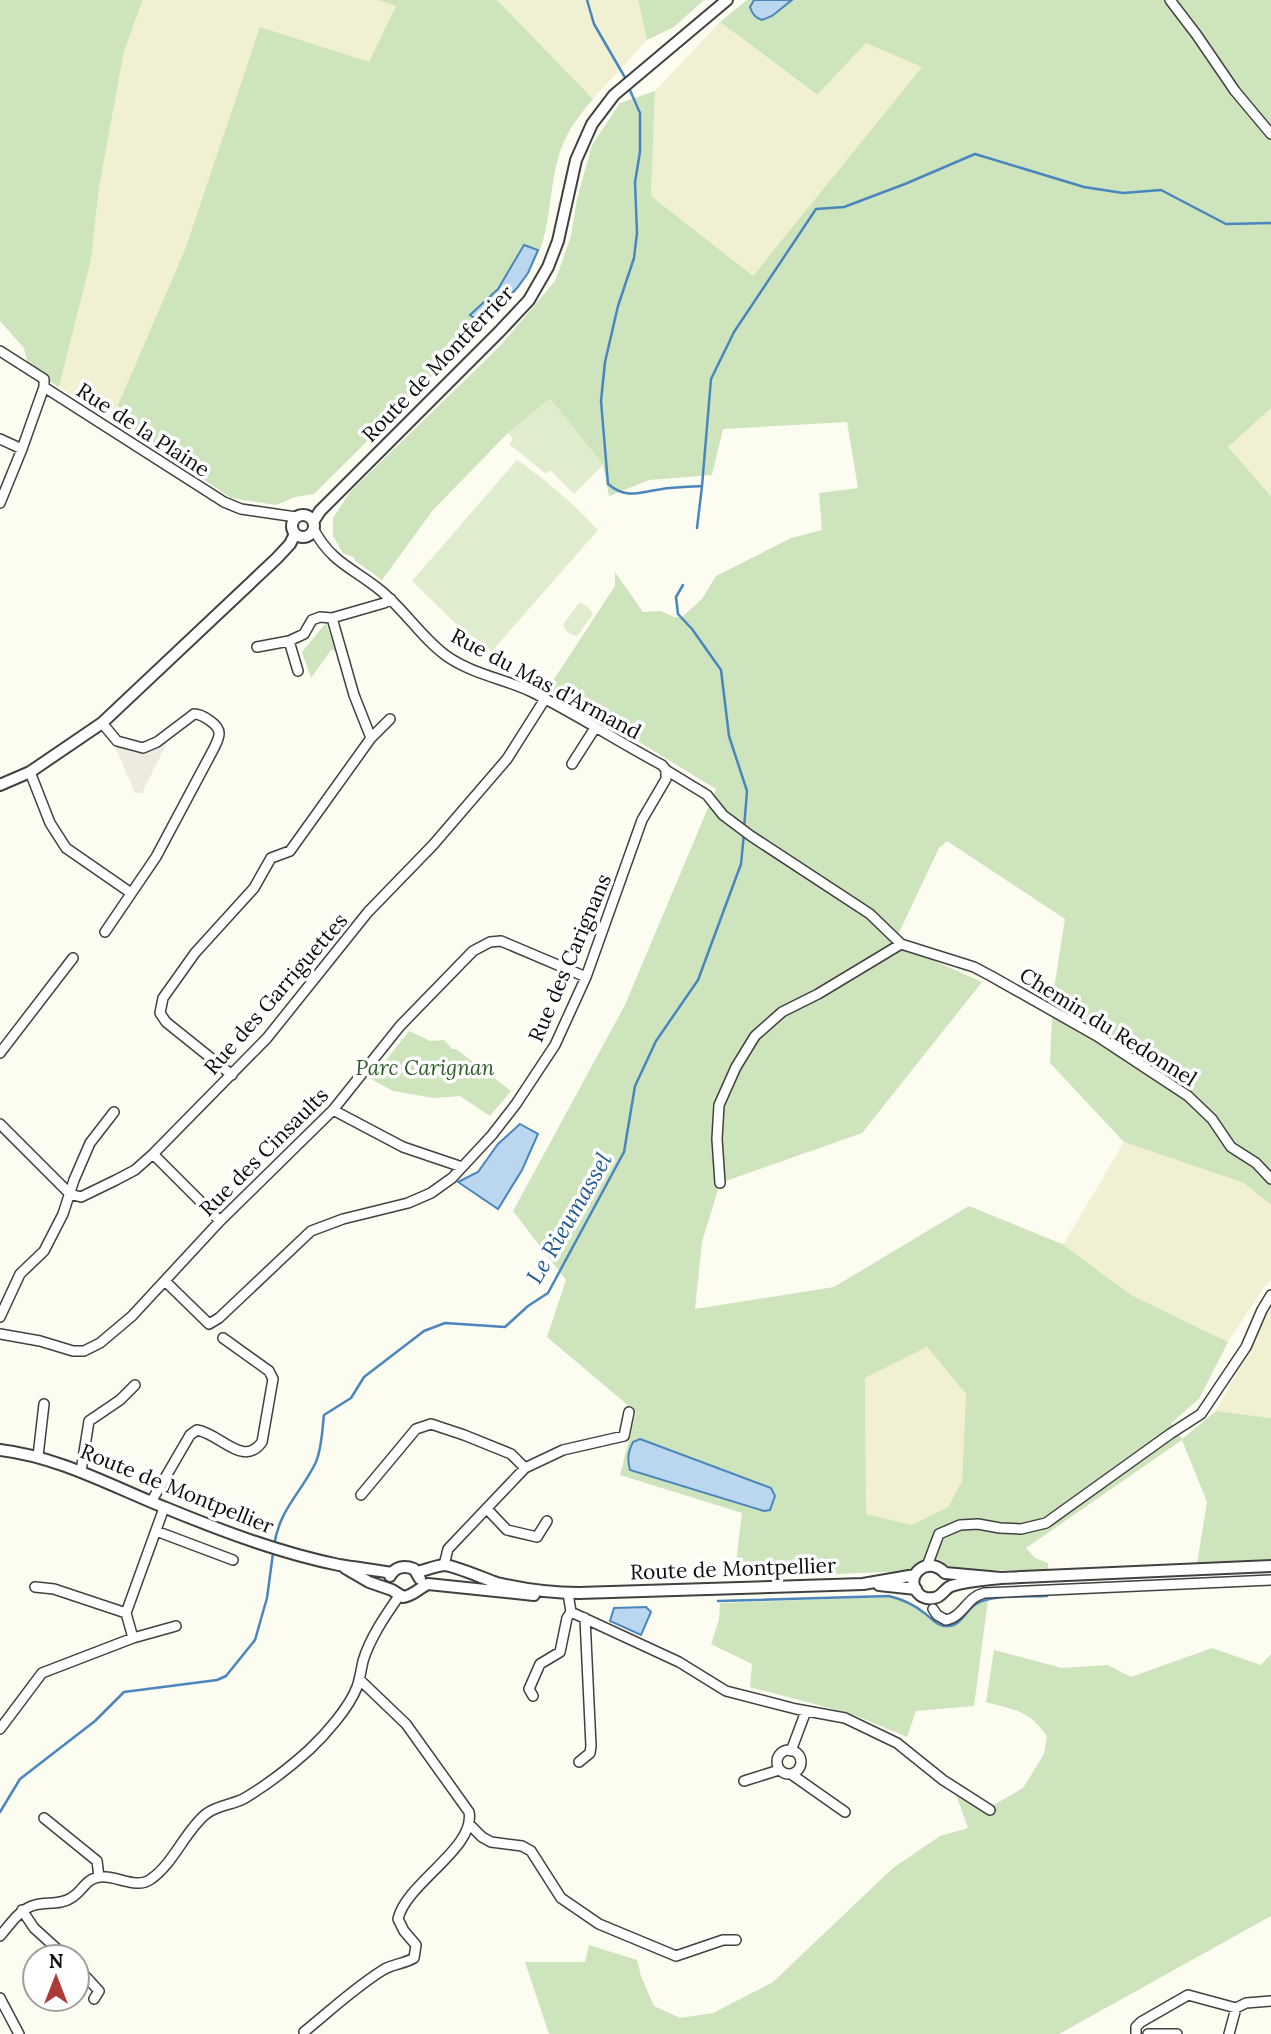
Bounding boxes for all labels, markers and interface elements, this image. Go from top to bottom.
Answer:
street label: Route de Montferrier [356,280,519,448]
street label: Rue de la Plaine [72,377,215,483]
street label: Rue du Mas d'Armand [446,622,646,745]
street label: Rue des Carignans [522,870,617,1046]
street label: Rue des Garriguettes [198,907,353,1080]
street label: Chemin du Redonnel [1015,961,1202,1092]
park label: Parc Carignan [356,1054,495,1081]
street label: Rue des Cinsaults [193,1081,334,1222]
water label: Le Rieumassel [519,1147,618,1289]
street label: Route de Montpellier [77,1437,278,1540]
street label: Route de Montpellier [629,1551,836,1586]
north arrow [21,1943,91,2013]
text: N [49,1949,64,1973]

